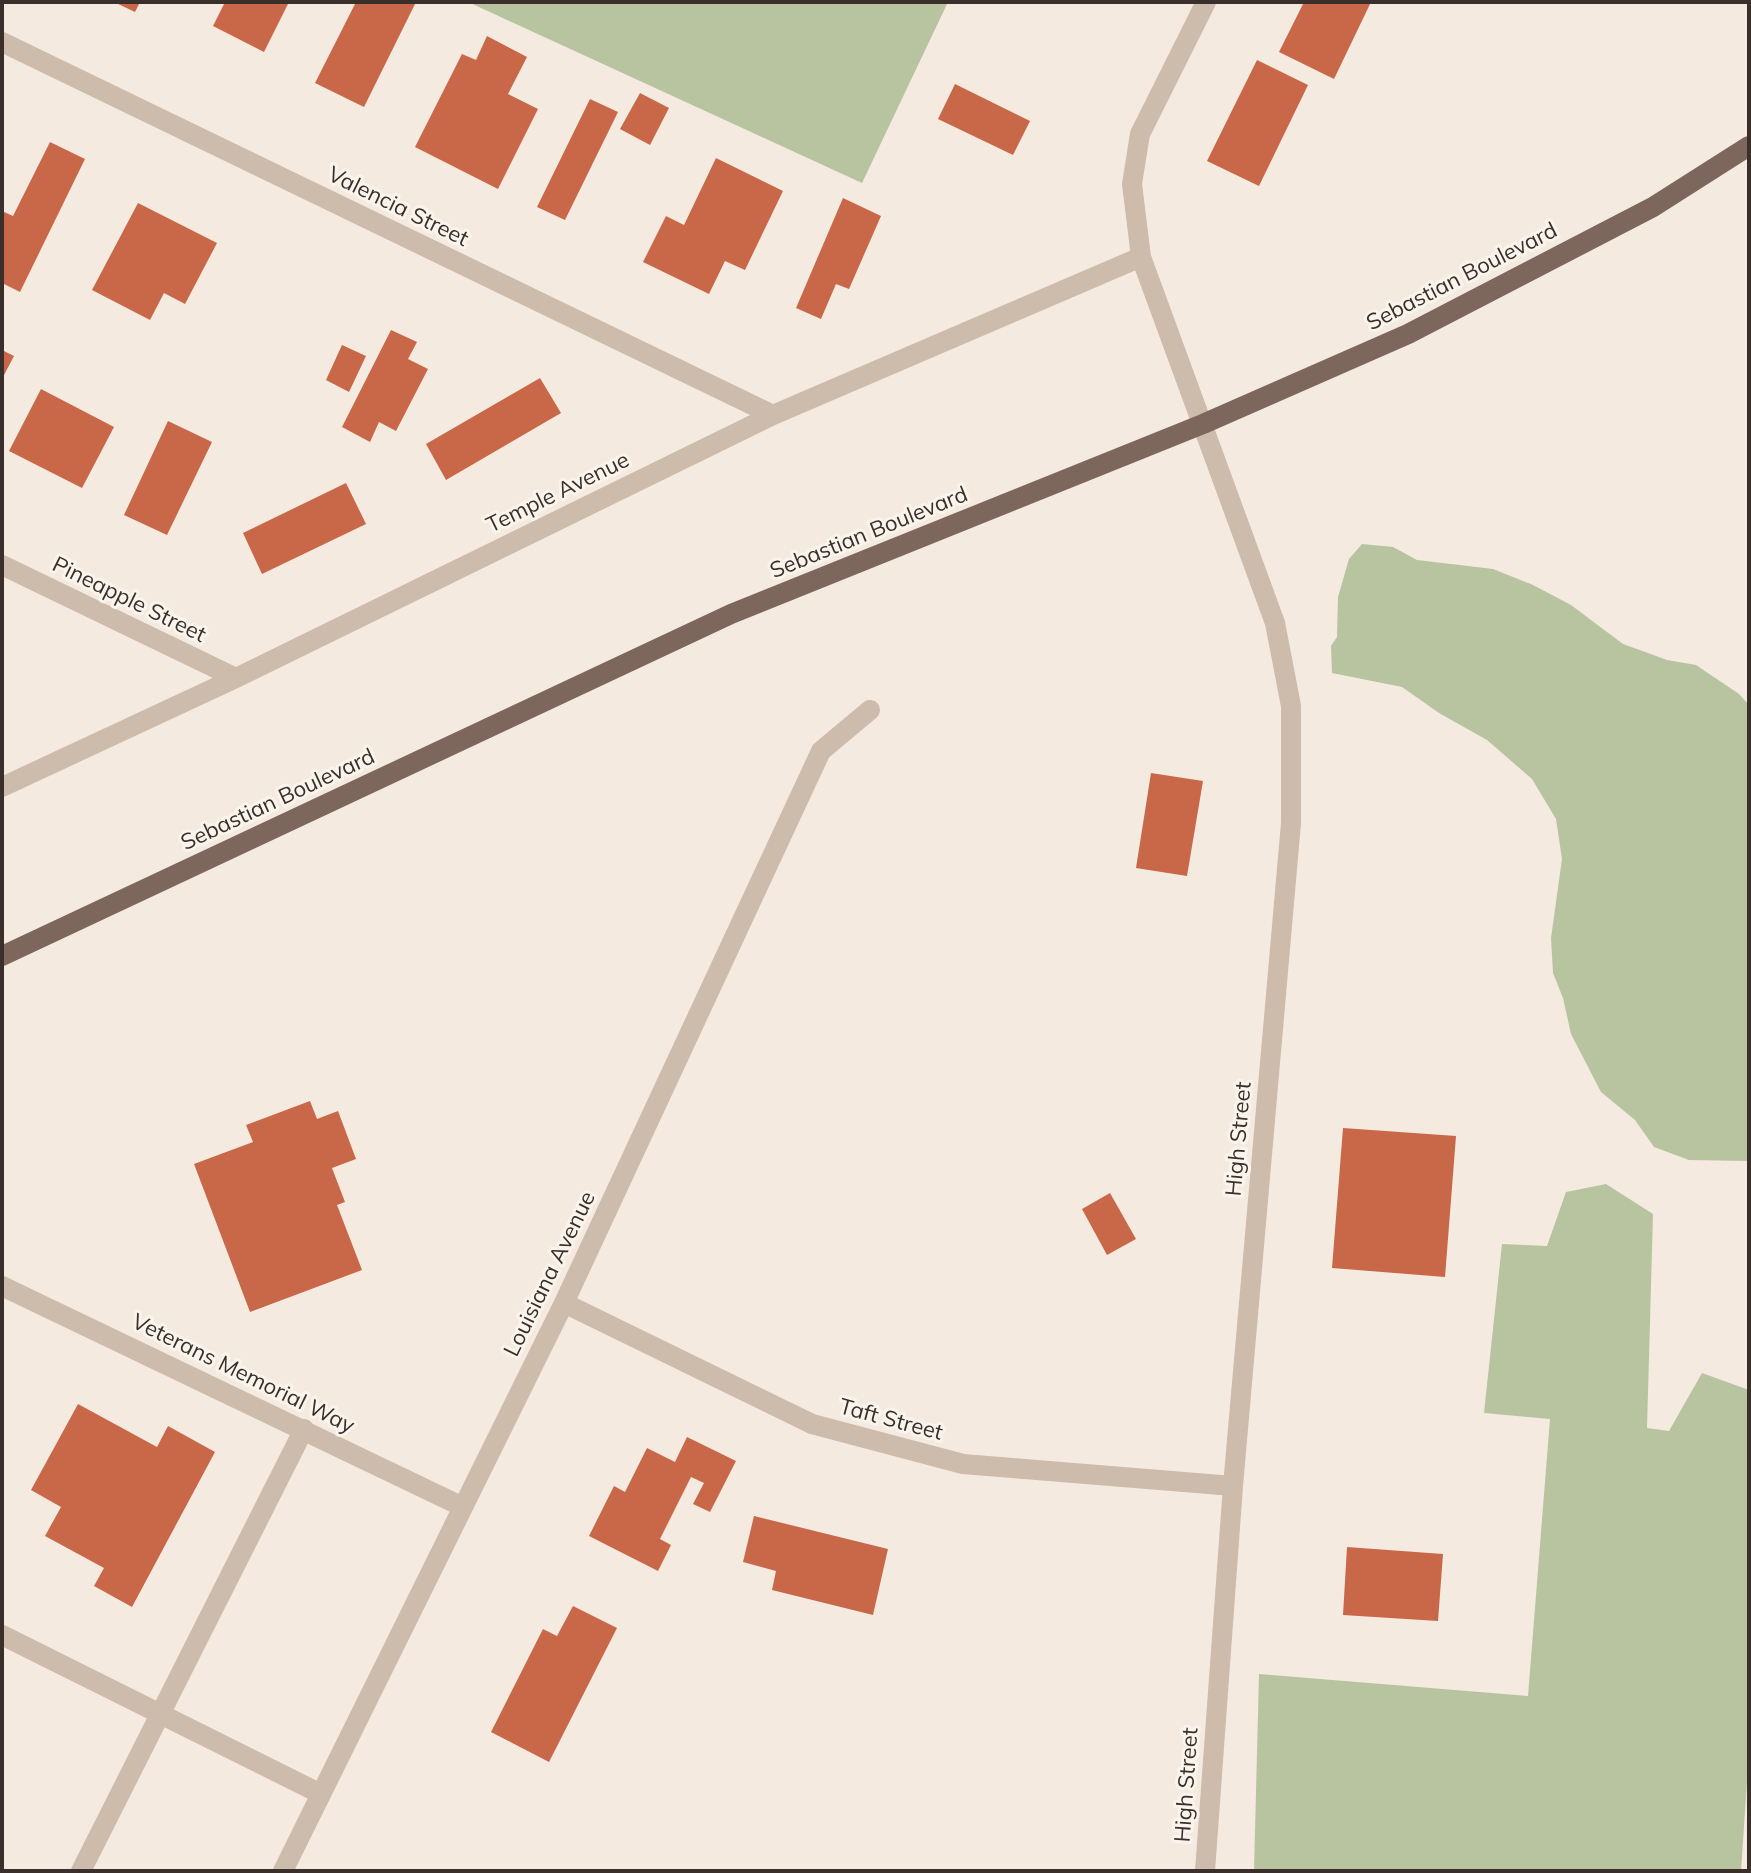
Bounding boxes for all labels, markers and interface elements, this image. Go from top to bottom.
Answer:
street label: Valencia Street [323,162,473,252]
street label: Sebastian Boulevard [1362,217,1562,337]
street label: Temple Avenue [482,447,634,539]
street label: Sebastian Boulevard [766,481,972,585]
street label: Pineapple Street [48,551,210,649]
street label: Sebastian Boulevard [177,744,379,856]
street label: High Street [1221,1081,1257,1197]
street label: Louisiana Avenue [499,1187,601,1361]
street label: Veterans Memorial Way [127,1309,359,1439]
street label: Taft Street [836,1394,946,1446]
street label: High Street [1170,1727,1204,1843]

